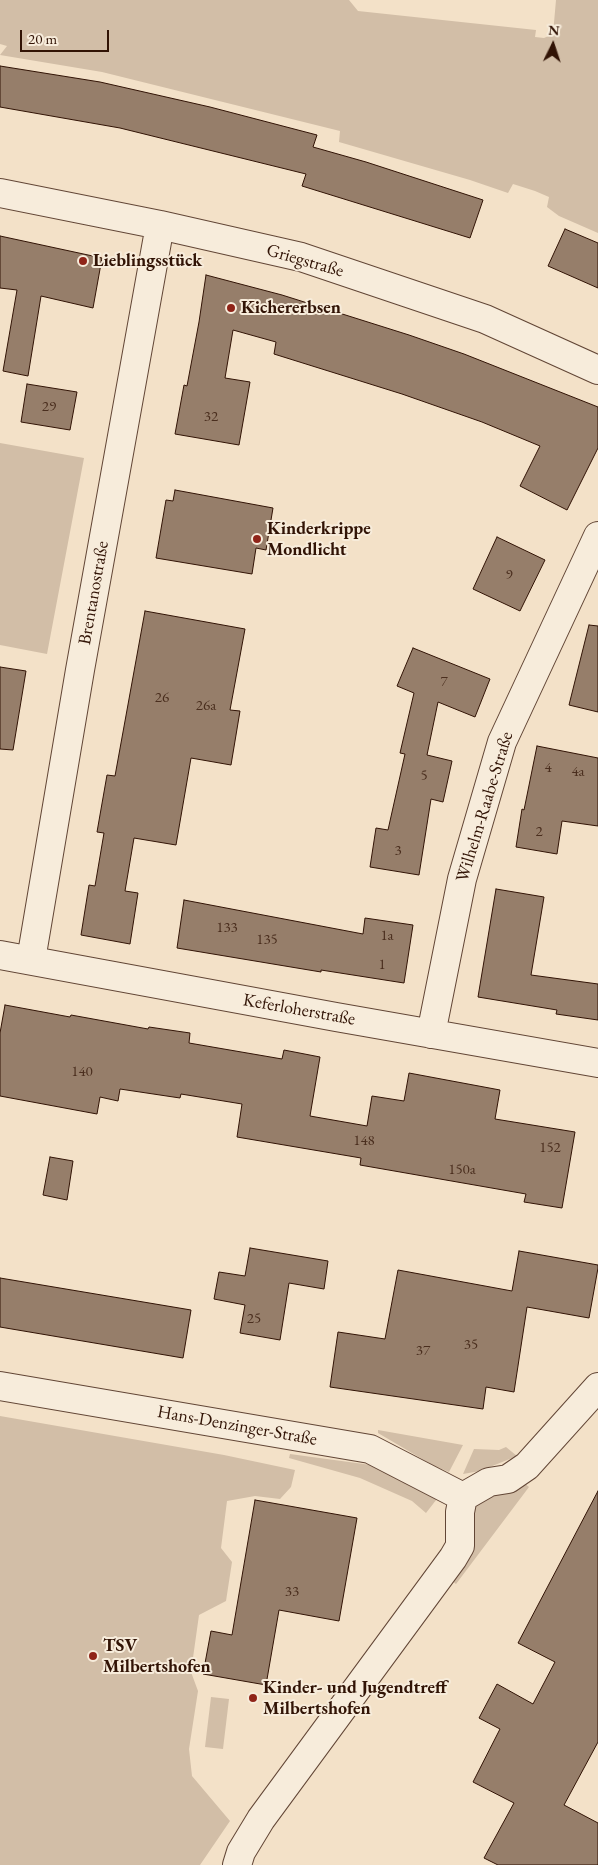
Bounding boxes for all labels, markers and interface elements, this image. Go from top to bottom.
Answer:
scale bar [22,20,111,52]
north arrow [528,20,578,70]
text: N [548,21,560,39]
text: 20 m [28,29,57,48]
street label: Griegstraße [264,240,346,282]
place label: Lieblingsstück [93,250,202,272]
marker: Lieblingsstück [77,255,89,267]
place label: Kichererbsen [241,297,341,319]
marker: Kichererbsen [225,302,237,314]
house number: 29 [42,398,56,416]
house number: 32 [204,408,218,426]
place label: Kinderkrippe Mondlicht [267,518,371,560]
marker: Kinderkrippe Mondlicht [251,533,263,545]
street label: Brentanostraße [74,539,114,647]
house number: 9 [505,566,513,584]
house number: 7 [440,673,448,691]
house number: 26 [155,689,169,707]
house number: 26a [196,697,216,715]
street label: Wilhelm-Raabe-Straße [452,729,518,885]
house number: 4 [544,759,552,777]
house number: 4a [571,763,585,781]
house number: 5 [420,767,428,785]
house number: 2 [535,823,543,841]
house number: 3 [394,842,402,860]
house number: 133 [216,919,238,937]
house number: 1a [380,927,394,945]
house number: 135 [256,931,278,949]
house number: 1 [378,956,386,974]
street label: Keferloherstraße [241,990,357,1030]
house number: 140 [71,1063,93,1081]
house number: 148 [353,1132,375,1150]
house number: 152 [539,1139,561,1157]
house number: 150a [448,1161,476,1179]
house number: 25 [247,1310,261,1328]
house number: 35 [464,1336,478,1354]
house number: 37 [416,1342,430,1360]
street label: Hans-Denzinger-Straße [155,1401,319,1451]
house number: 33 [285,1583,299,1601]
place label: TSV Milbertshofen [103,1635,211,1678]
marker: TSV Milbertshofen [87,1650,99,1662]
place label: Kinder- und Jugendtreff Milbertshofen [263,1677,447,1720]
marker: Kinder- und Jugendtreff Milbertshofen [247,1692,259,1704]

